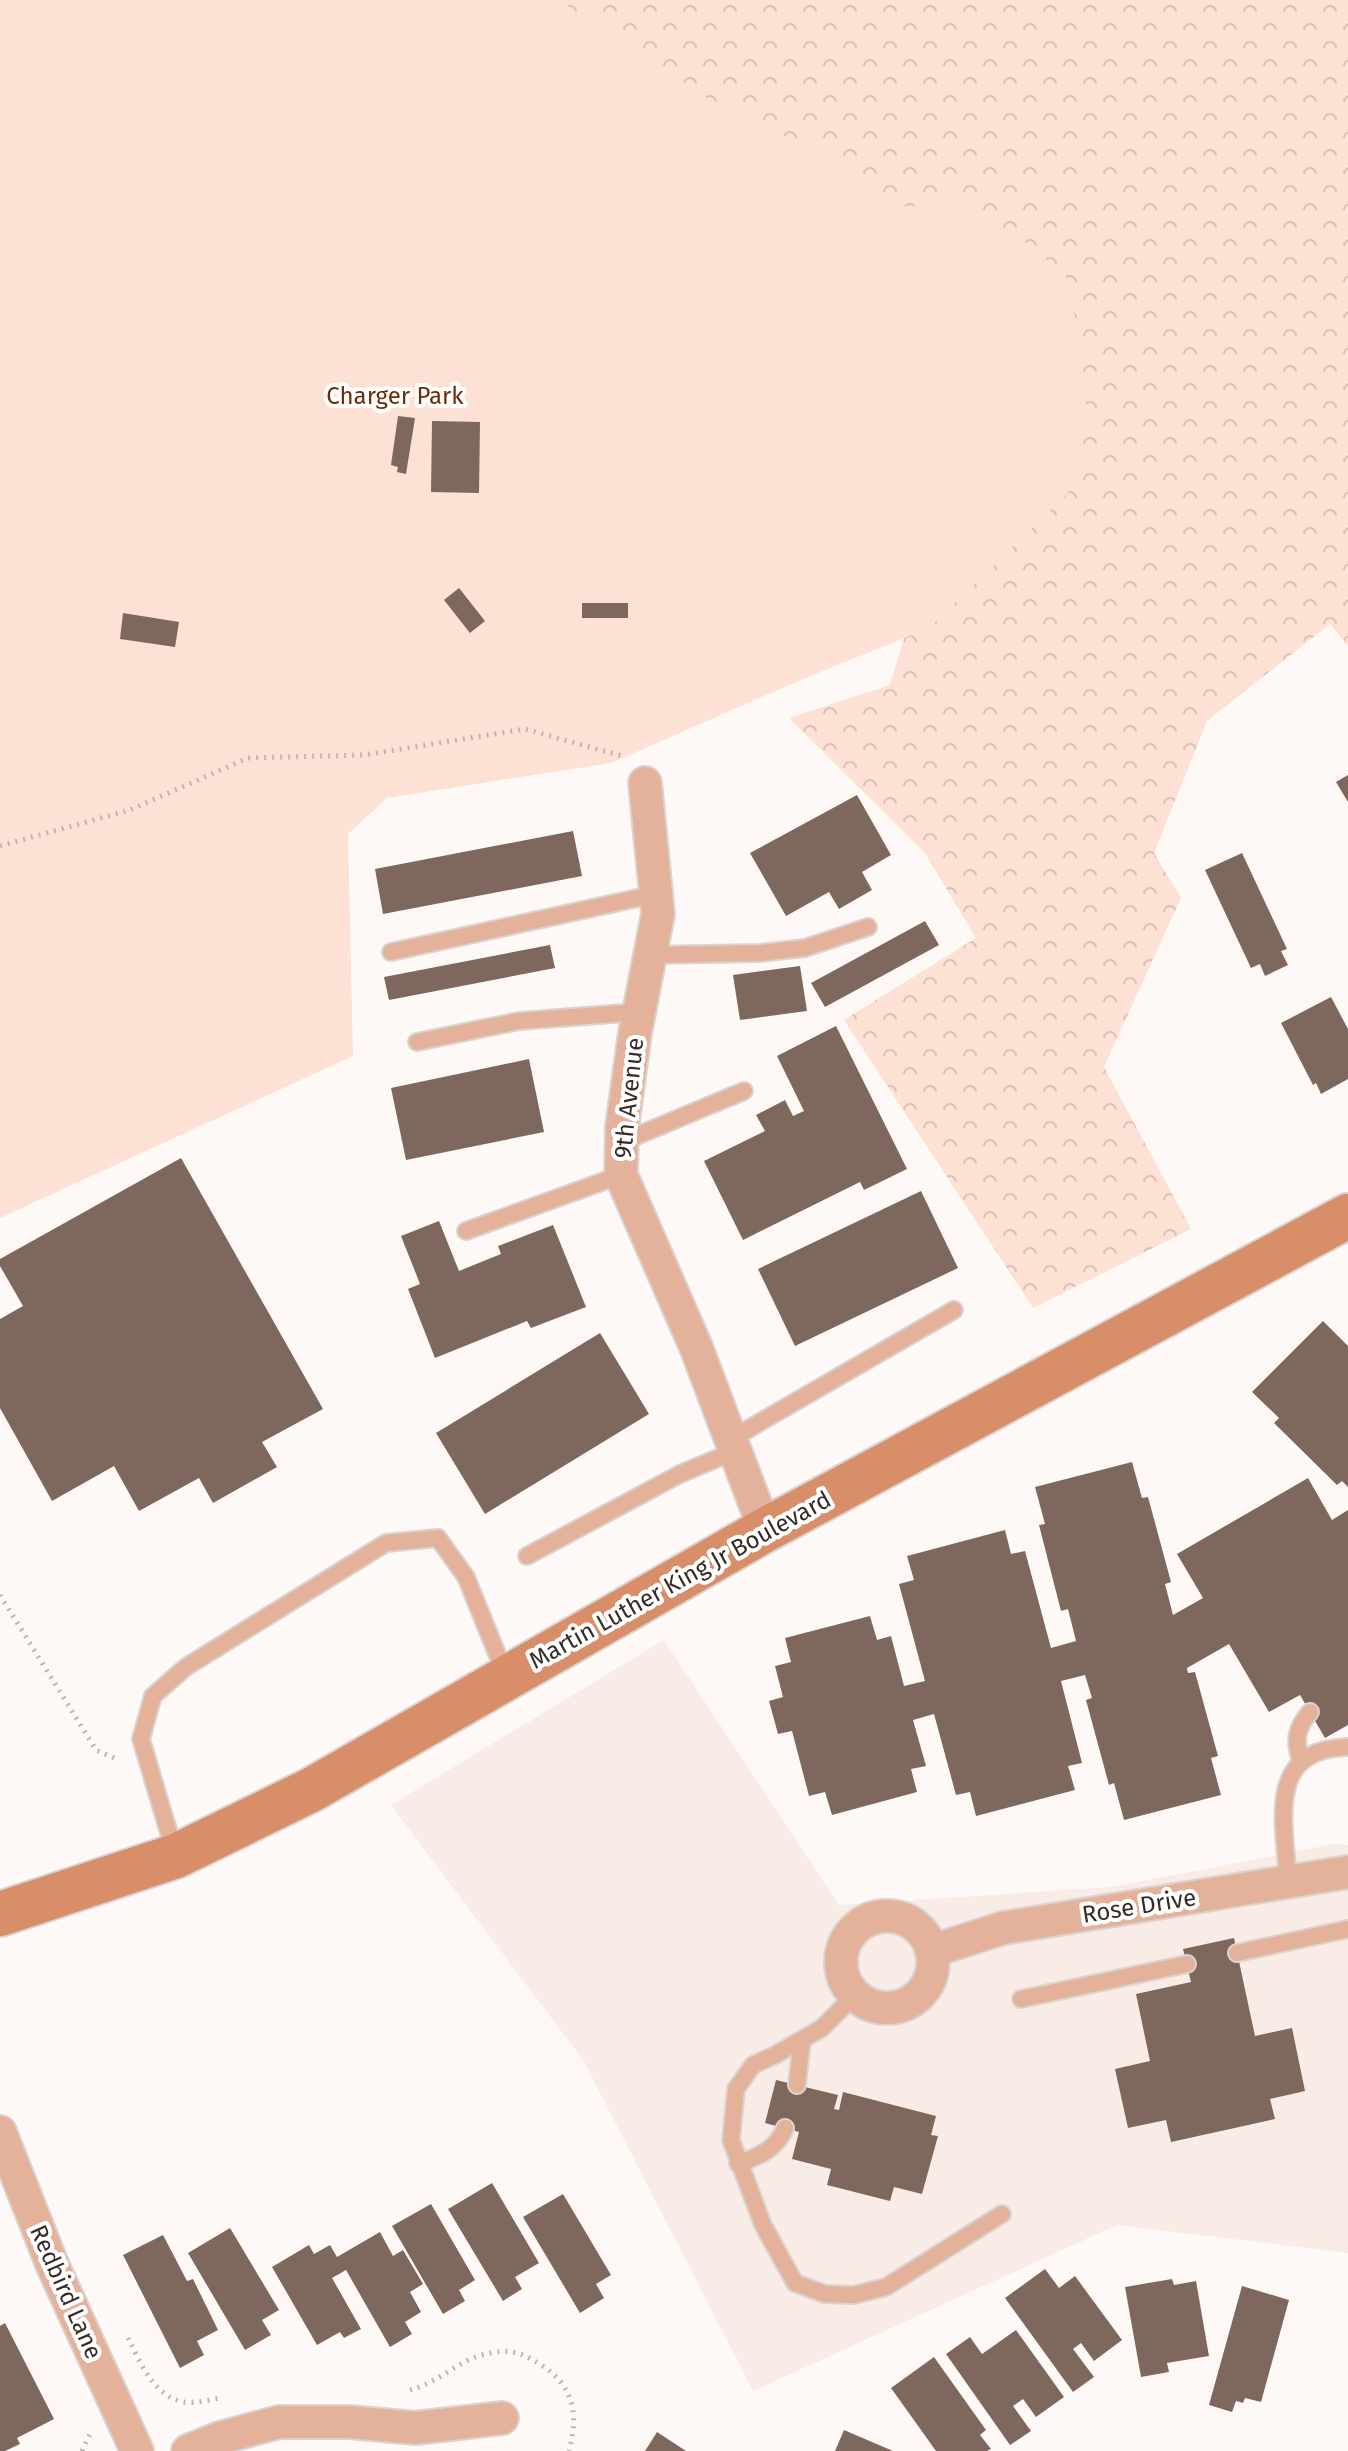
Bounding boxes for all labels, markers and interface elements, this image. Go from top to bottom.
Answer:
park label: Charger Park [326,382,464,410]
street label: 9th Avenue [609,1036,649,1160]
street label: Martin Luther King Jr Boulevard [524,1485,836,1675]
street label: Rose Drive [1080,1883,1198,1929]
street label: Redbird Lane [24,2221,108,2363]

